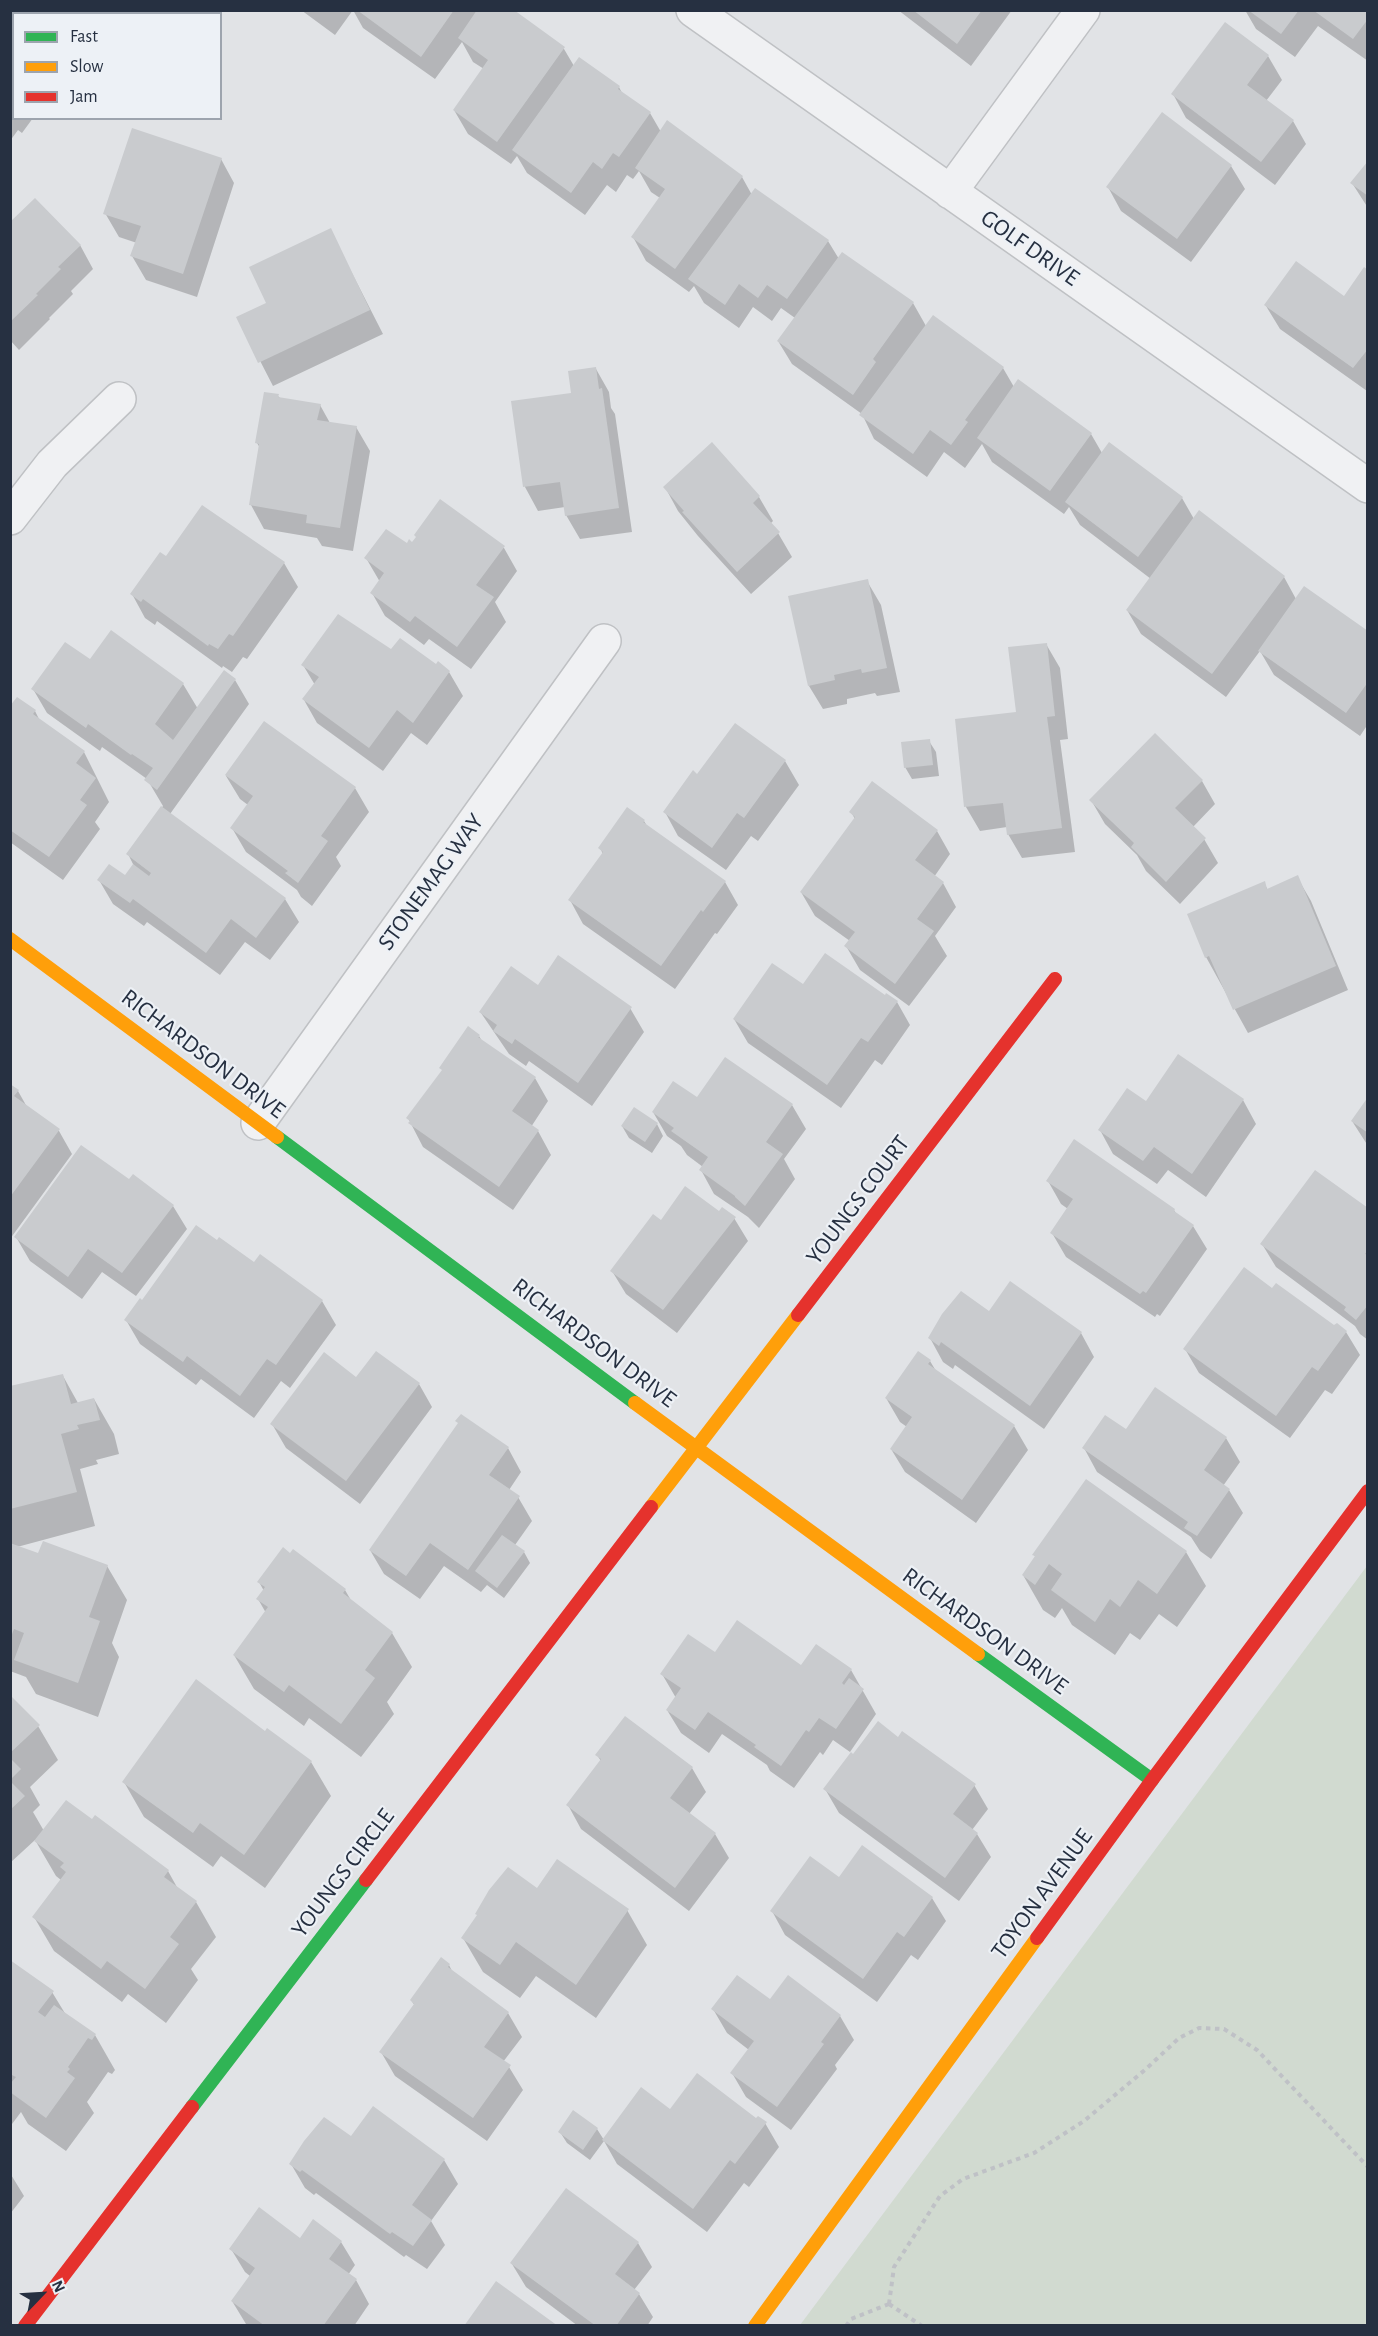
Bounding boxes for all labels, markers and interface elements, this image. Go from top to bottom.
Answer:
legend [12,12,222,120]
text: Fast [70,28,98,46]
text: Slow [70,58,103,76]
text: Jam [70,88,98,106]
street label: GOLF DRIVE [975,204,1085,292]
street label: STONEMAG WAY [372,808,490,956]
street label: RICHARDSON DRIVE [115,983,291,1125]
street label: YOUNGS COURT [800,1130,916,1270]
street label: RICHARDSON DRIVE [506,1272,682,1414]
street label: RICHARDSON DRIVE [897,1561,1073,1701]
street label: YOUNGS CIRCLE [285,1803,401,1943]
street label: TOYON AVENUE [985,1823,1099,1965]
north arrow [12,2264,72,2324]
text: N [49,2278,68,2295]

